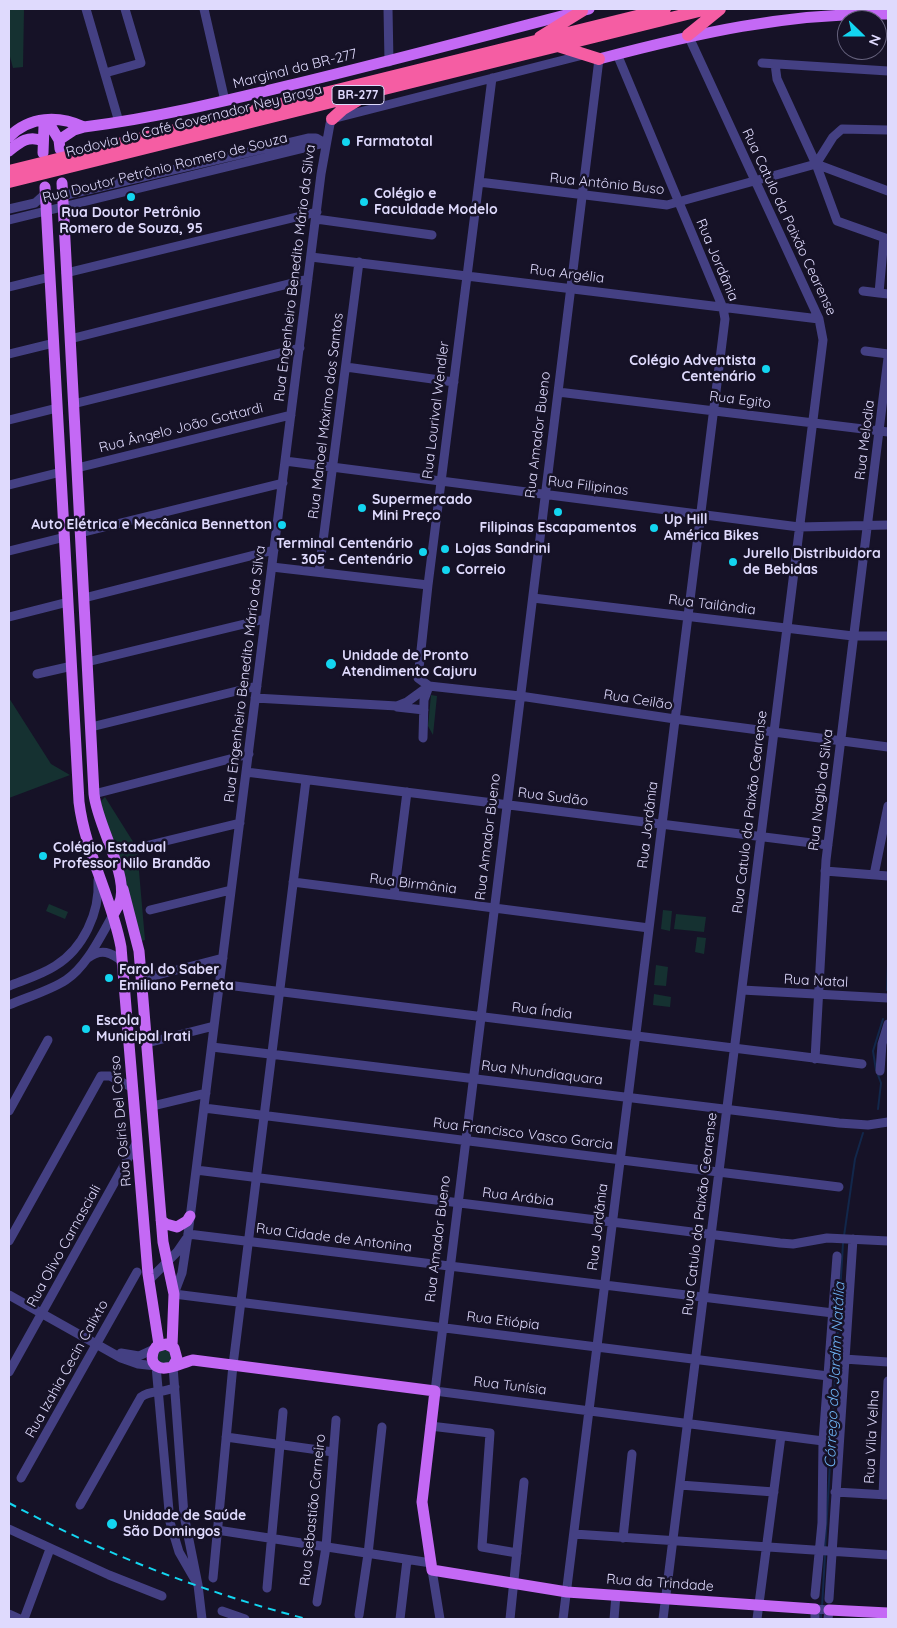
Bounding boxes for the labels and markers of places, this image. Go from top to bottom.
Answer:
place label: Farmatotal [356,134,433,150]
marker: Farmatotal [340,136,352,148]
place label: Colégio e Faculdade Modelo [374,186,498,218]
marker: Rua Doutor Petrônio Romero de Souza, 95 [125,191,137,203]
marker: Colégio e Faculdade Modelo [358,196,370,208]
place label: Rua Doutor Petrônio Romero de Souza, 95 [59,205,203,238]
place label: Colégio Adventista Centenário [629,353,756,386]
marker: Colégio Adventista Centenário [760,363,772,375]
place label: Supermercado Mini Preço [372,492,472,524]
marker: Supermercado Mini Preço [356,502,368,514]
marker: Filipinas Escapamentos [552,506,564,518]
place label: Up Hill América Bikes [664,512,759,544]
place label: Auto Elétrica e Mecânica Bennetton [31,517,272,533]
marker: Auto Elétrica e Mecânica Bennetton [276,519,288,531]
place label: Filipinas Escapamentos [479,520,637,536]
marker: Up Hill América Bikes [648,522,660,534]
place label: Terminal Centenário - 305 - Centenário [276,536,413,568]
place label: Lojas Sandrini [455,541,550,557]
marker: Lojas Sandrini [439,543,451,555]
marker: Terminal Centenário - 305 - Centenário [417,546,429,558]
place label: Jurello Distribuidora de Bebidas [743,546,881,578]
marker: Jurello Distribuidora de Bebidas [727,556,739,568]
place label: Correio [456,562,506,578]
marker: Correio [440,564,452,576]
place label: Unidade de Pronto Atendimento Cajuru [342,648,477,680]
marker: Unidade de Pronto Atendimento Cajuru [324,657,338,671]
place label: Colégio Estadual Professor Nilo Brandão [53,840,211,872]
marker: Colégio Estadual Professor Nilo Brandão [37,850,49,862]
place label: Farol do Saber Emiliano Perneta [119,962,234,994]
marker: Farol do Saber Emiliano Perneta [103,972,115,984]
place label: Escola Municipal Irati [96,1013,191,1046]
marker: Escola Municipal Irati [80,1023,92,1035]
place label: Unidade de Saúde São Domingos [123,1508,246,1540]
marker: Unidade de Saúde São Domingos [105,1517,119,1531]

